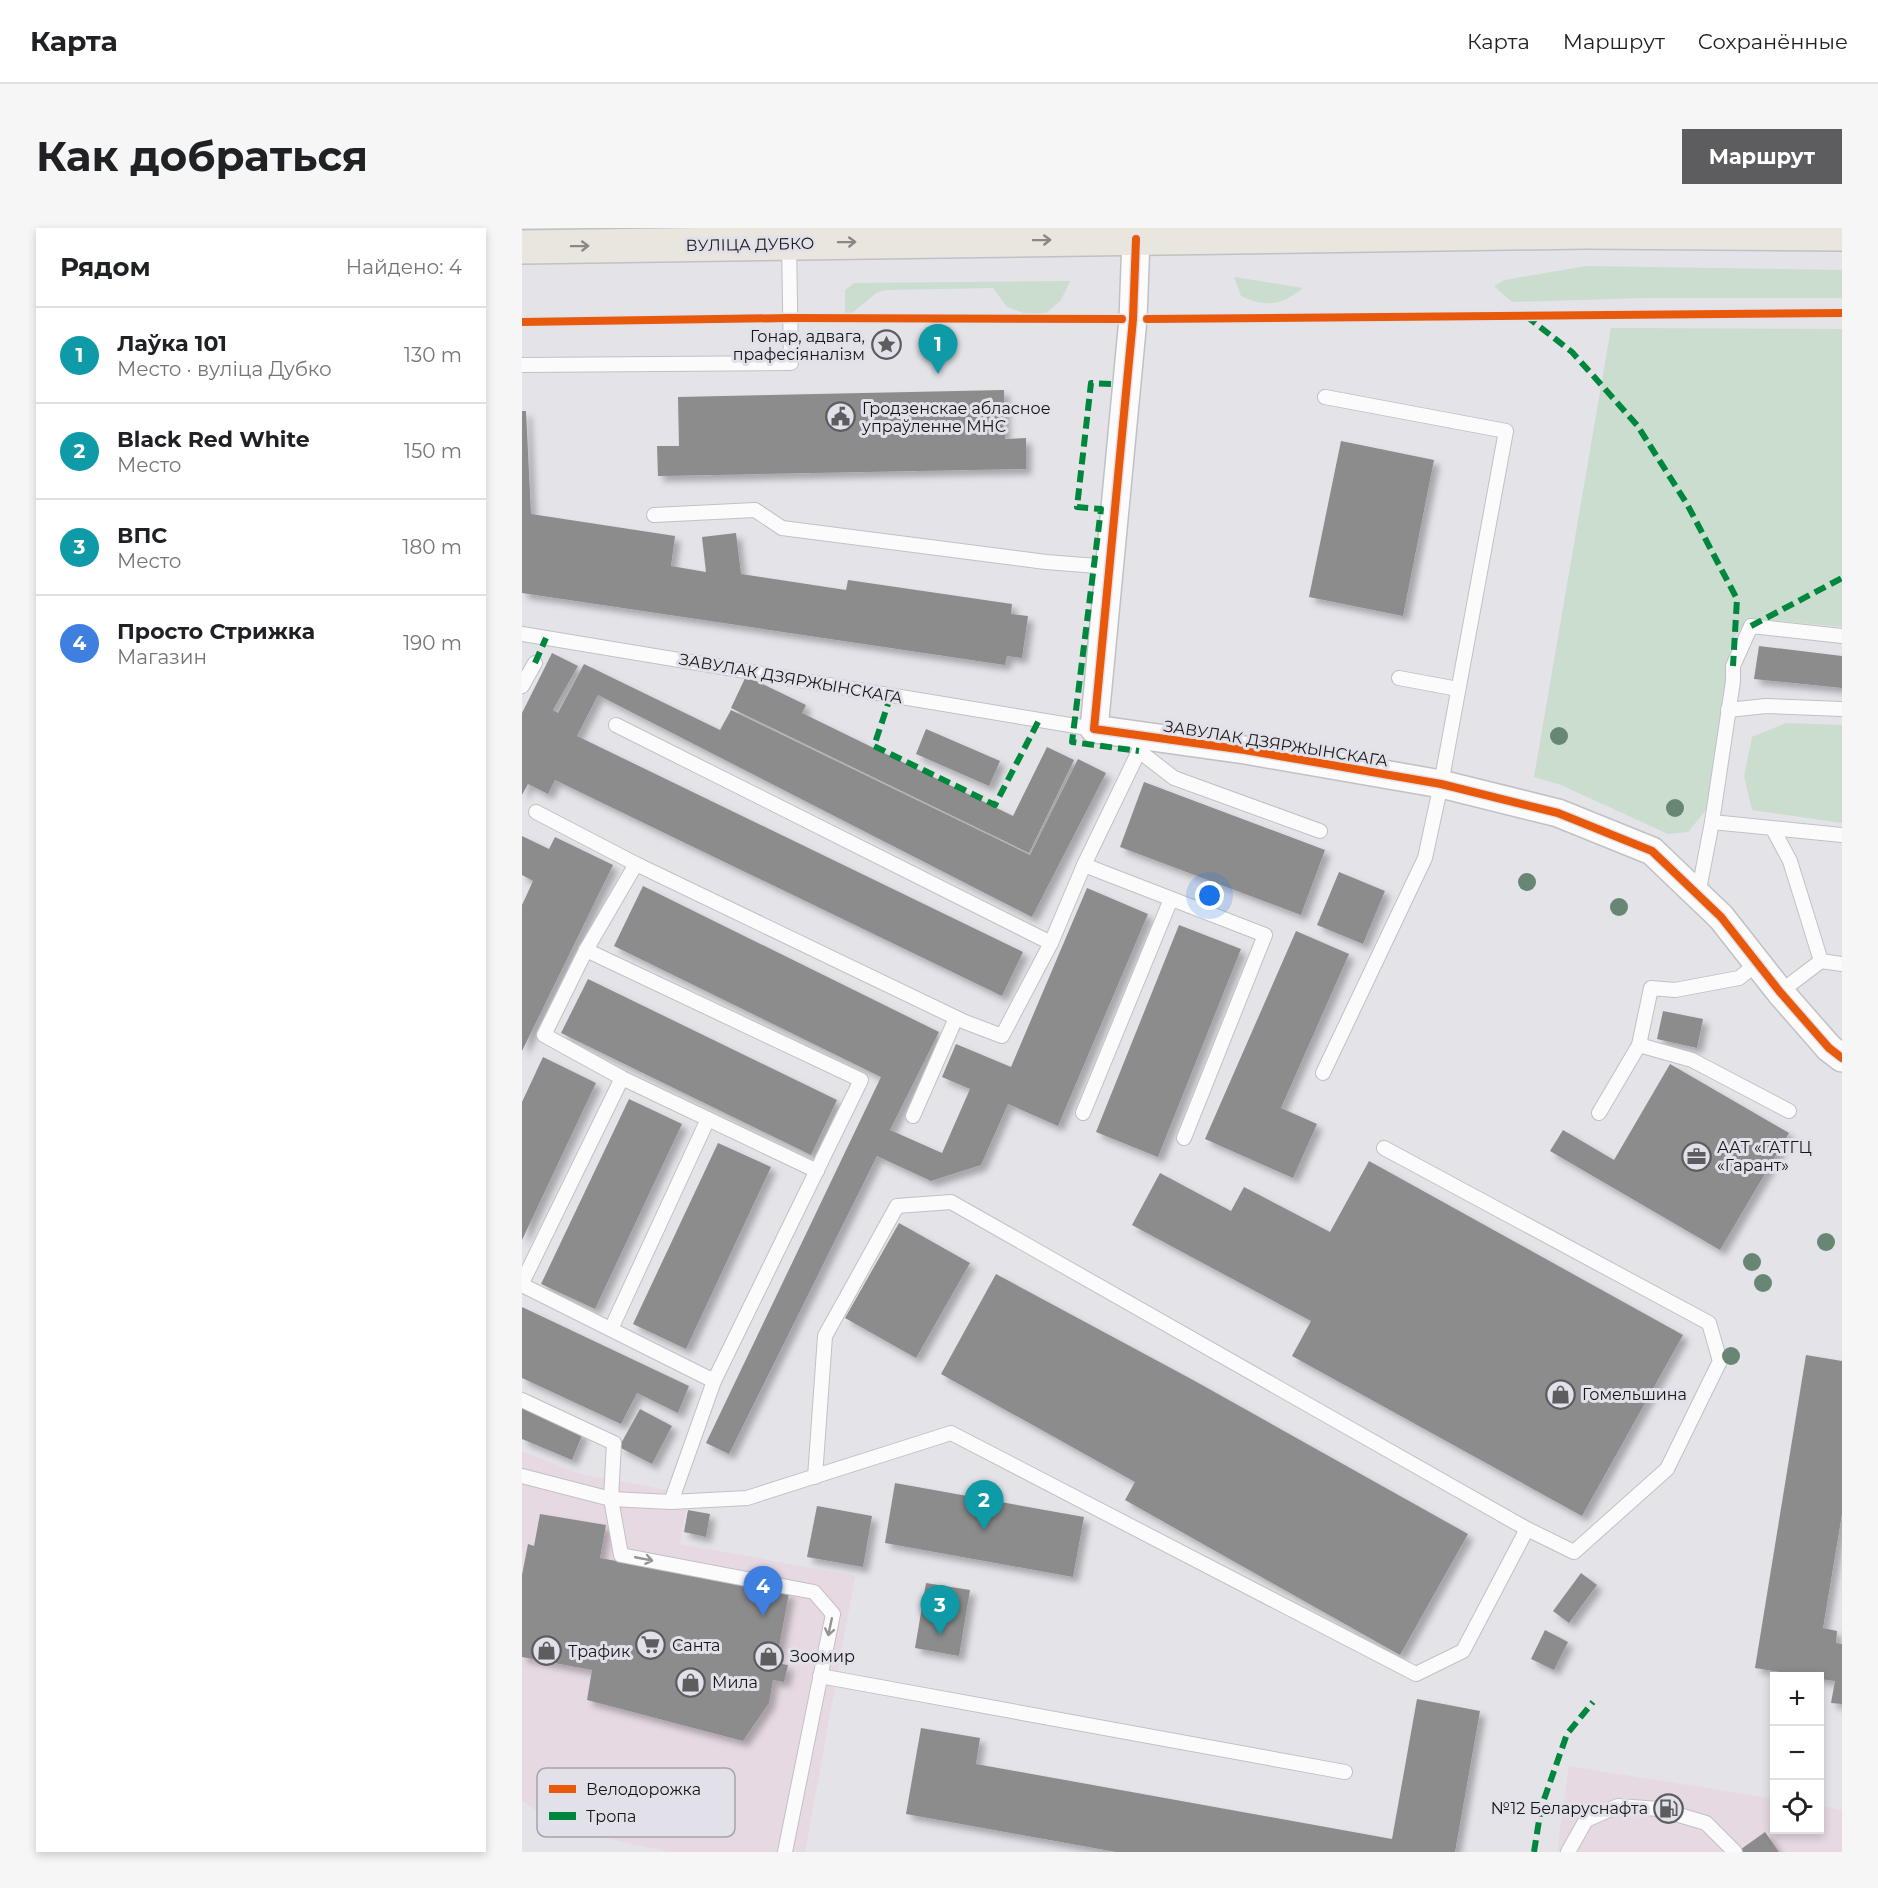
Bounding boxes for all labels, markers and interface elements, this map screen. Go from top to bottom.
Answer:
text: Карта [30,24,118,58]
text: Карта [1467,29,1530,54]
text: Маршрут [1563,29,1665,54]
text: Сохранённые [1698,29,1848,54]
button: Маршрут [1682,129,1842,184]
text: Как добраться [36,130,368,182]
street label: ВУЛІЦА ДУБКО [686,234,814,255]
one-way arrow [1032,234,1051,246]
one-way arrow [837,236,857,248]
one-way arrow [570,240,590,252]
text: Рядом [60,251,151,283]
text: Найдено: 4 [346,255,462,279]
pin: 1 [918,324,958,374]
place label: Гонар, адвага, прафесіяналізм [733,327,865,364]
place icon: Гонар, адвага, прафесіяналізм [870,329,902,361]
text: Лаўка 101 [117,330,227,357]
text: 1 [76,343,83,367]
text: 130 m [404,343,462,367]
text: Место · вуліца Дубко [117,357,332,381]
place label: Гродзенскае абласное упраўленне МНС [861,399,1051,436]
public building icon: Гродзенскае абласное упраўленне МНС [825,401,857,433]
text: Black Red White [117,426,310,453]
text: 2 [74,439,85,463]
text: 150 m [404,439,462,463]
text: Место [117,453,181,477]
text: ВПС [117,522,167,549]
text: 3 [74,535,85,559]
text: 180 m [402,535,462,559]
text: Место [117,549,181,573]
text: Просто Стрижка [117,618,315,645]
text: 4 [73,631,86,655]
text: 190 m [403,631,462,655]
text: Магазин [117,645,207,669]
street label: ЗАВУЛАК ДЗЯРЖЫНСКАГА [678,649,904,708]
street label: ЗАВУЛАК ДЗЯРЖЫНСКАГА [1162,716,1389,771]
your location [1195,881,1224,910]
place label: ААТ «ГАТГЦ «Гарант» [1717,1138,1812,1175]
office icon: ААТ «ГАТГЦ «Гарант» [1680,1140,1712,1172]
shop icon: Гомельшина [1545,1378,1577,1410]
place label: Гомельшина [1582,1385,1687,1404]
pin: 2 [964,1480,1004,1530]
one-way arrow [633,1554,653,1565]
pin: 4 [744,1566,782,1616]
pin: 3 [920,1586,960,1635]
one-way arrow [824,1617,835,1637]
supermarket icon: Санта [635,1629,667,1661]
shop icon: Трафик [531,1635,563,1667]
place label: Санта [672,1636,720,1655]
shop icon: Зоомир [753,1640,785,1672]
place label: Трафик [568,1642,631,1661]
place label: Зоомир [790,1647,855,1666]
shop icon: Мила [675,1666,707,1698]
map controls [1770,1672,1824,1834]
button: + [1770,1672,1824,1726]
place label: Мила [712,1673,758,1692]
button: − [1770,1726,1824,1780]
legend [537,1768,735,1837]
text: Велодорожка [586,1780,701,1799]
button: locate [1770,1780,1824,1834]
fuel station icon: №12 Беларуснафта [1653,1792,1685,1824]
place label: №12 Беларуснафта [1491,1799,1648,1818]
text: Тропа [586,1807,636,1826]

